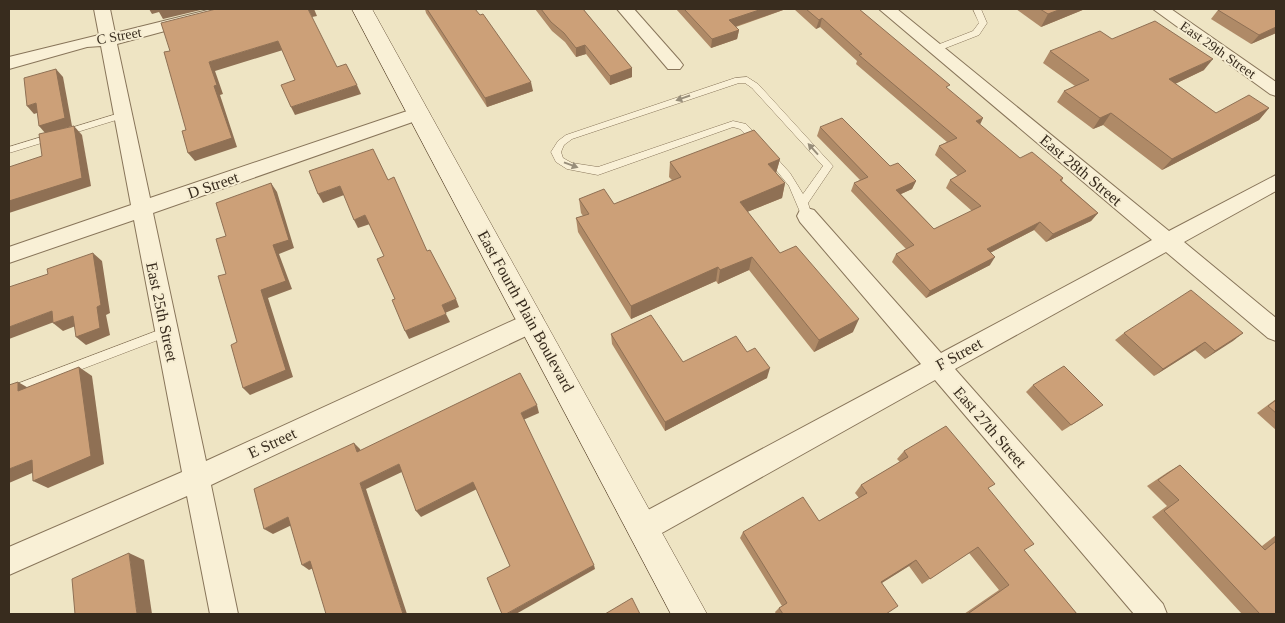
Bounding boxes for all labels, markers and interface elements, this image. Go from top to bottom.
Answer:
street label: East 29th Street [1177,18,1259,82]
street label: C Street [95,25,143,47]
one-way arrow [676,95,691,103]
street label: East 28th Street [1037,131,1126,209]
one-way arrow [807,144,819,156]
one-way arrow [564,161,579,169]
street label: D Street [185,168,241,202]
street label: East Fourth Plain Boulevard [475,227,577,395]
street label: East 25th Street [143,261,181,364]
street label: F Street [933,334,986,374]
street label: East 27th Street [950,383,1030,471]
street label: E Street [245,424,299,462]

